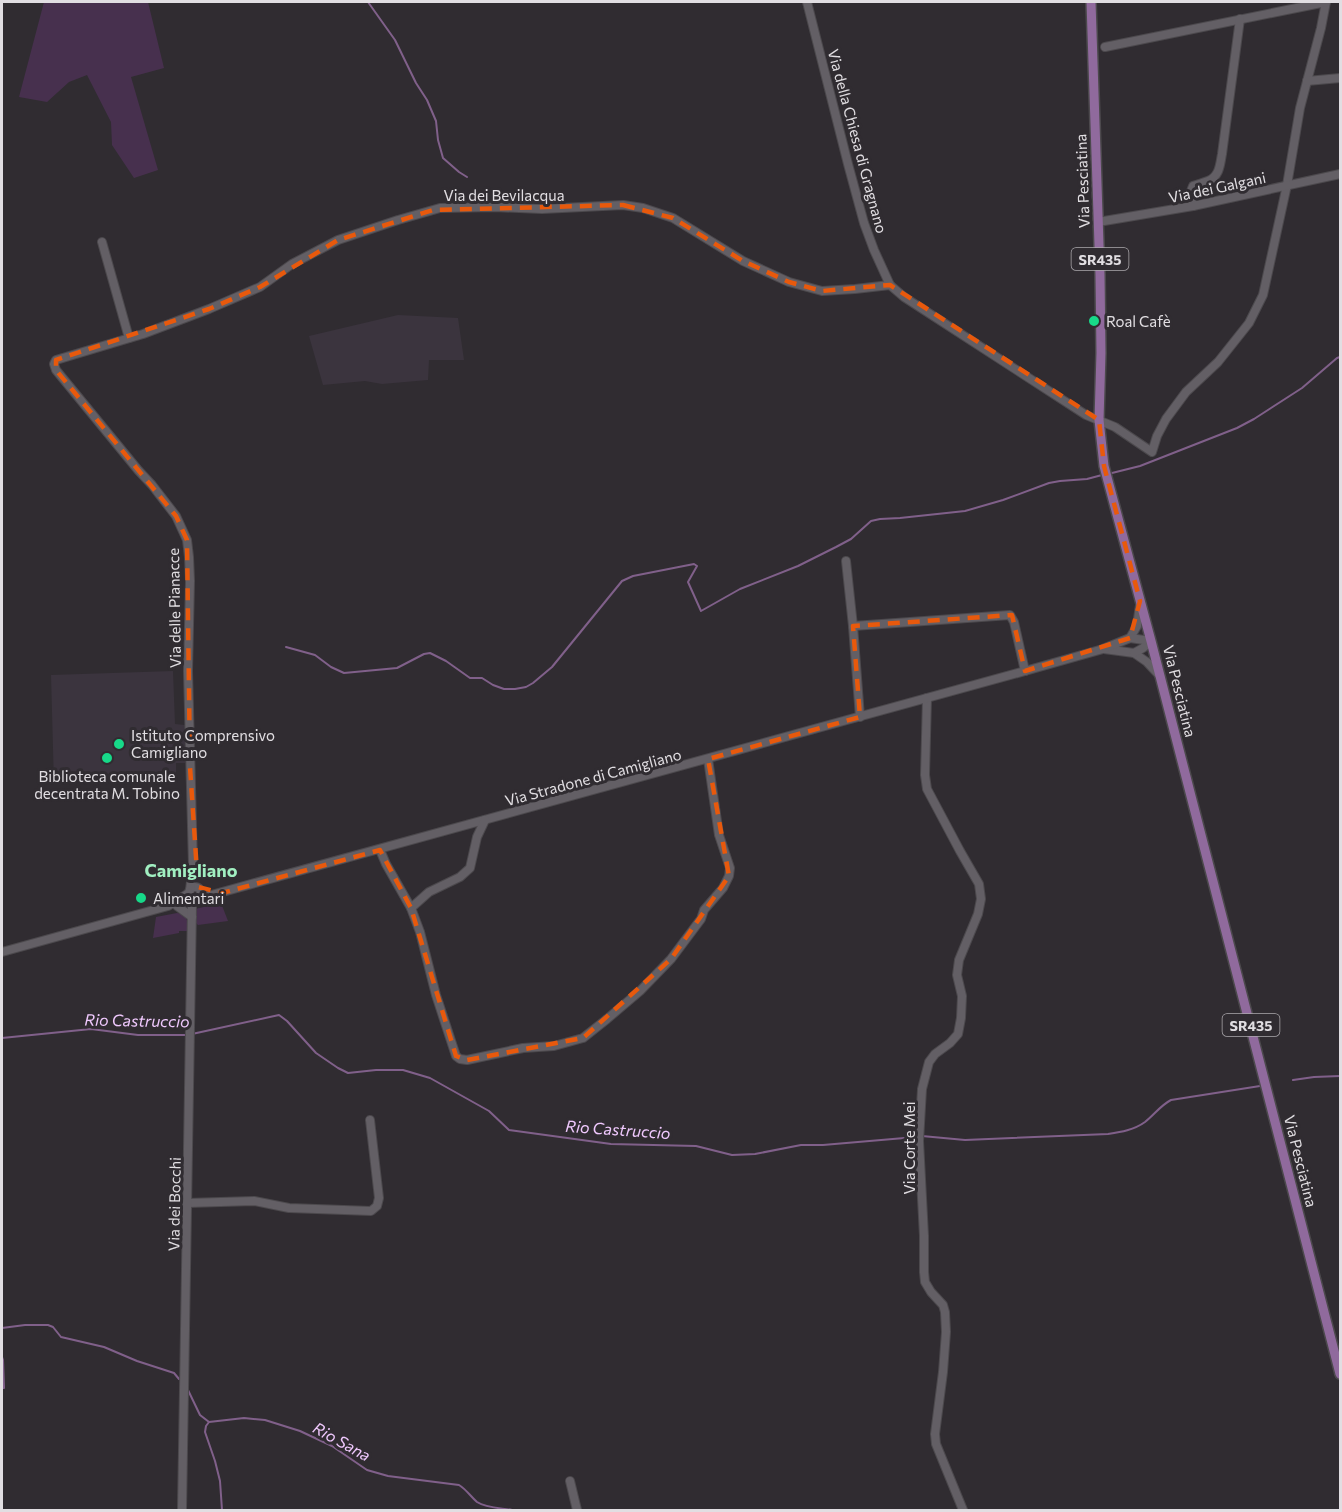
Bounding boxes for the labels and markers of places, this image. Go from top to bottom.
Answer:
place label: Roal Cafè [1106,312,1171,330]
marker: Roal Cafè [1087,314,1101,328]
place label: Istituto Comprensivo Camigliano [131,726,275,761]
marker: Istituto Comprensivo Camigliano [112,737,126,751]
marker: Biblioteca comunale decentrata M. Tobino [100,751,114,765]
place label: Biblioteca comunale decentrata M. Tobino [34,767,180,802]
place label: Alimentari [153,889,224,907]
marker: Alimentari [134,891,148,905]

